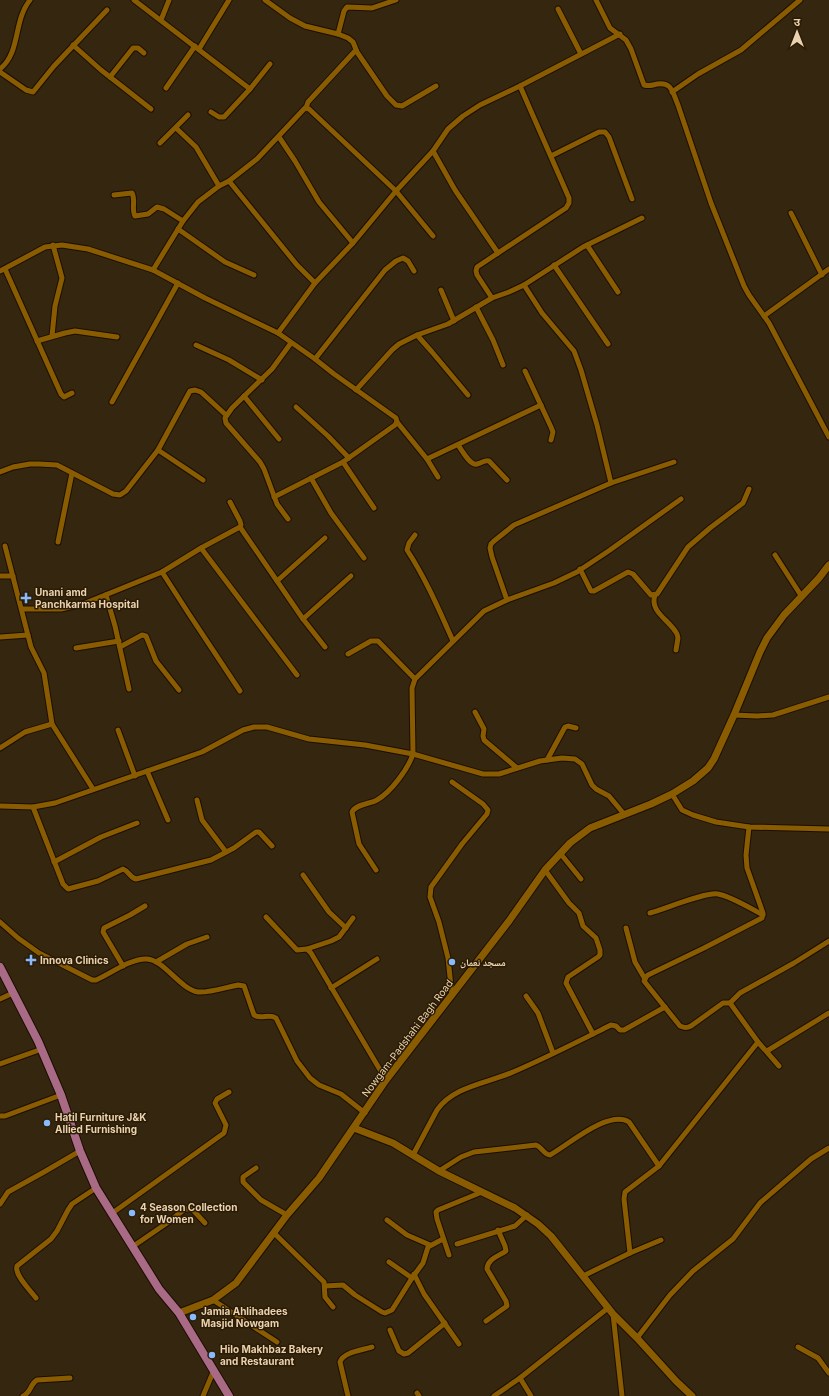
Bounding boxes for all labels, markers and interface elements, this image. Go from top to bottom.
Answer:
north arrow [777,12,817,52]
text: उ [794,15,801,29]
place label: Unani amd Panchkarma Hospital [35,586,139,610]
marker: Unani amd Panchkarma Hospital [20,592,32,604]
marker: Innova Clinics [25,954,37,966]
place label: Innova Clinics [40,954,109,966]
place label: مسجد نعمان [460,956,506,969]
marker: مسجد نعمان [447,957,457,967]
street label: Nowgam-Padshahi Bagh Road [359,977,455,1099]
place label: Hatil Furniture J&K Allied Furnishing [55,1111,146,1136]
marker: Hatil Furniture J&K Allied Furnishing [42,1118,52,1128]
place label: 4 Season Collection for Women [140,1201,237,1225]
marker: 4 Season Collection for Women [127,1208,137,1218]
place label: Jamia Ahlihadees Masjid Nowgam [201,1305,288,1330]
marker: Jamia Ahlihadees Masjid Nowgam [188,1312,198,1322]
place label: Hilo Makhbaz Bakery and Restaurant [220,1343,323,1367]
marker: Hilo Makhbaz Bakery and Restaurant [207,1350,217,1360]

